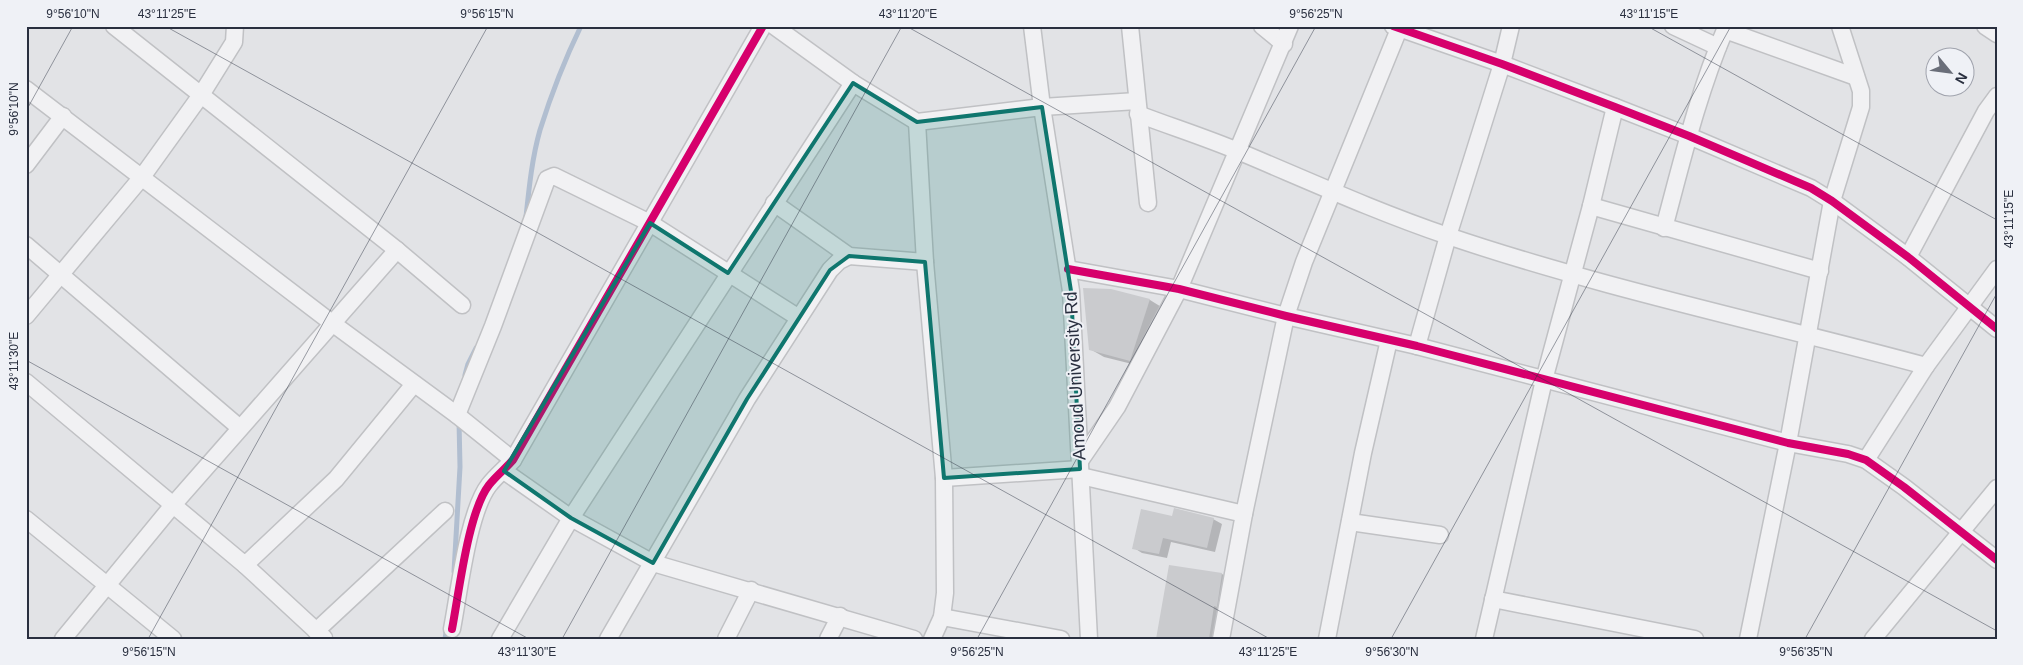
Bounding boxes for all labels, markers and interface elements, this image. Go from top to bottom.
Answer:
text: 9°56'10"N [46,7,100,21]
text: 43°11'25"E [138,7,196,21]
text: 9°56'15"N [460,7,514,21]
text: 43°11'20"E [879,7,937,21]
text: 9°56'25"N [1289,7,1343,21]
text: 43°11'15"E [1620,7,1678,21]
north arrow [1926,48,1976,98]
text: N [1952,70,1971,87]
text: 9°56'10"N [7,82,21,136]
text: 43°11'15"E [2002,190,2016,248]
street label: Amoud University Rd [1061,291,1089,461]
text: 43°11'30"E [7,332,21,390]
text: 9°56'15"N [122,645,176,659]
text: 43°11'30"E [498,645,556,659]
text: 9°56'25"N [950,645,1004,659]
text: 43°11'25"E [1239,645,1297,659]
text: 9°56'30"N [1365,645,1419,659]
text: 9°56'35"N [1779,645,1833,659]

